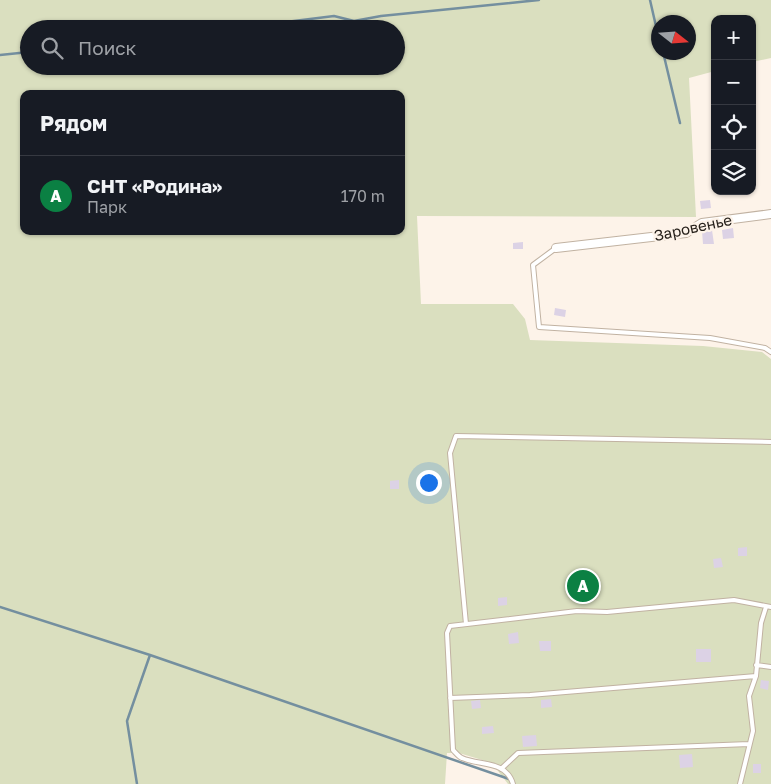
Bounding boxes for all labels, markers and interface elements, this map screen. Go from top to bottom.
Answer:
north arrow [651,15,696,60]
map controls [711,15,756,195]
button: + [711,15,756,60]
search box [20,20,405,75]
icon: search [38,34,66,62]
text: Поиск [78,36,137,59]
button: − [711,60,756,105]
button: locate [711,105,756,150]
text: Рядом [40,110,107,136]
button: layers [711,150,756,195]
text: СНТ «Родина» [87,174,222,197]
text: A [50,186,62,206]
text: 170 m [341,186,385,206]
text: Парк [87,197,127,217]
street label: Заровенье [652,210,734,244]
your location [416,470,442,496]
pin: A [567,567,599,605]

